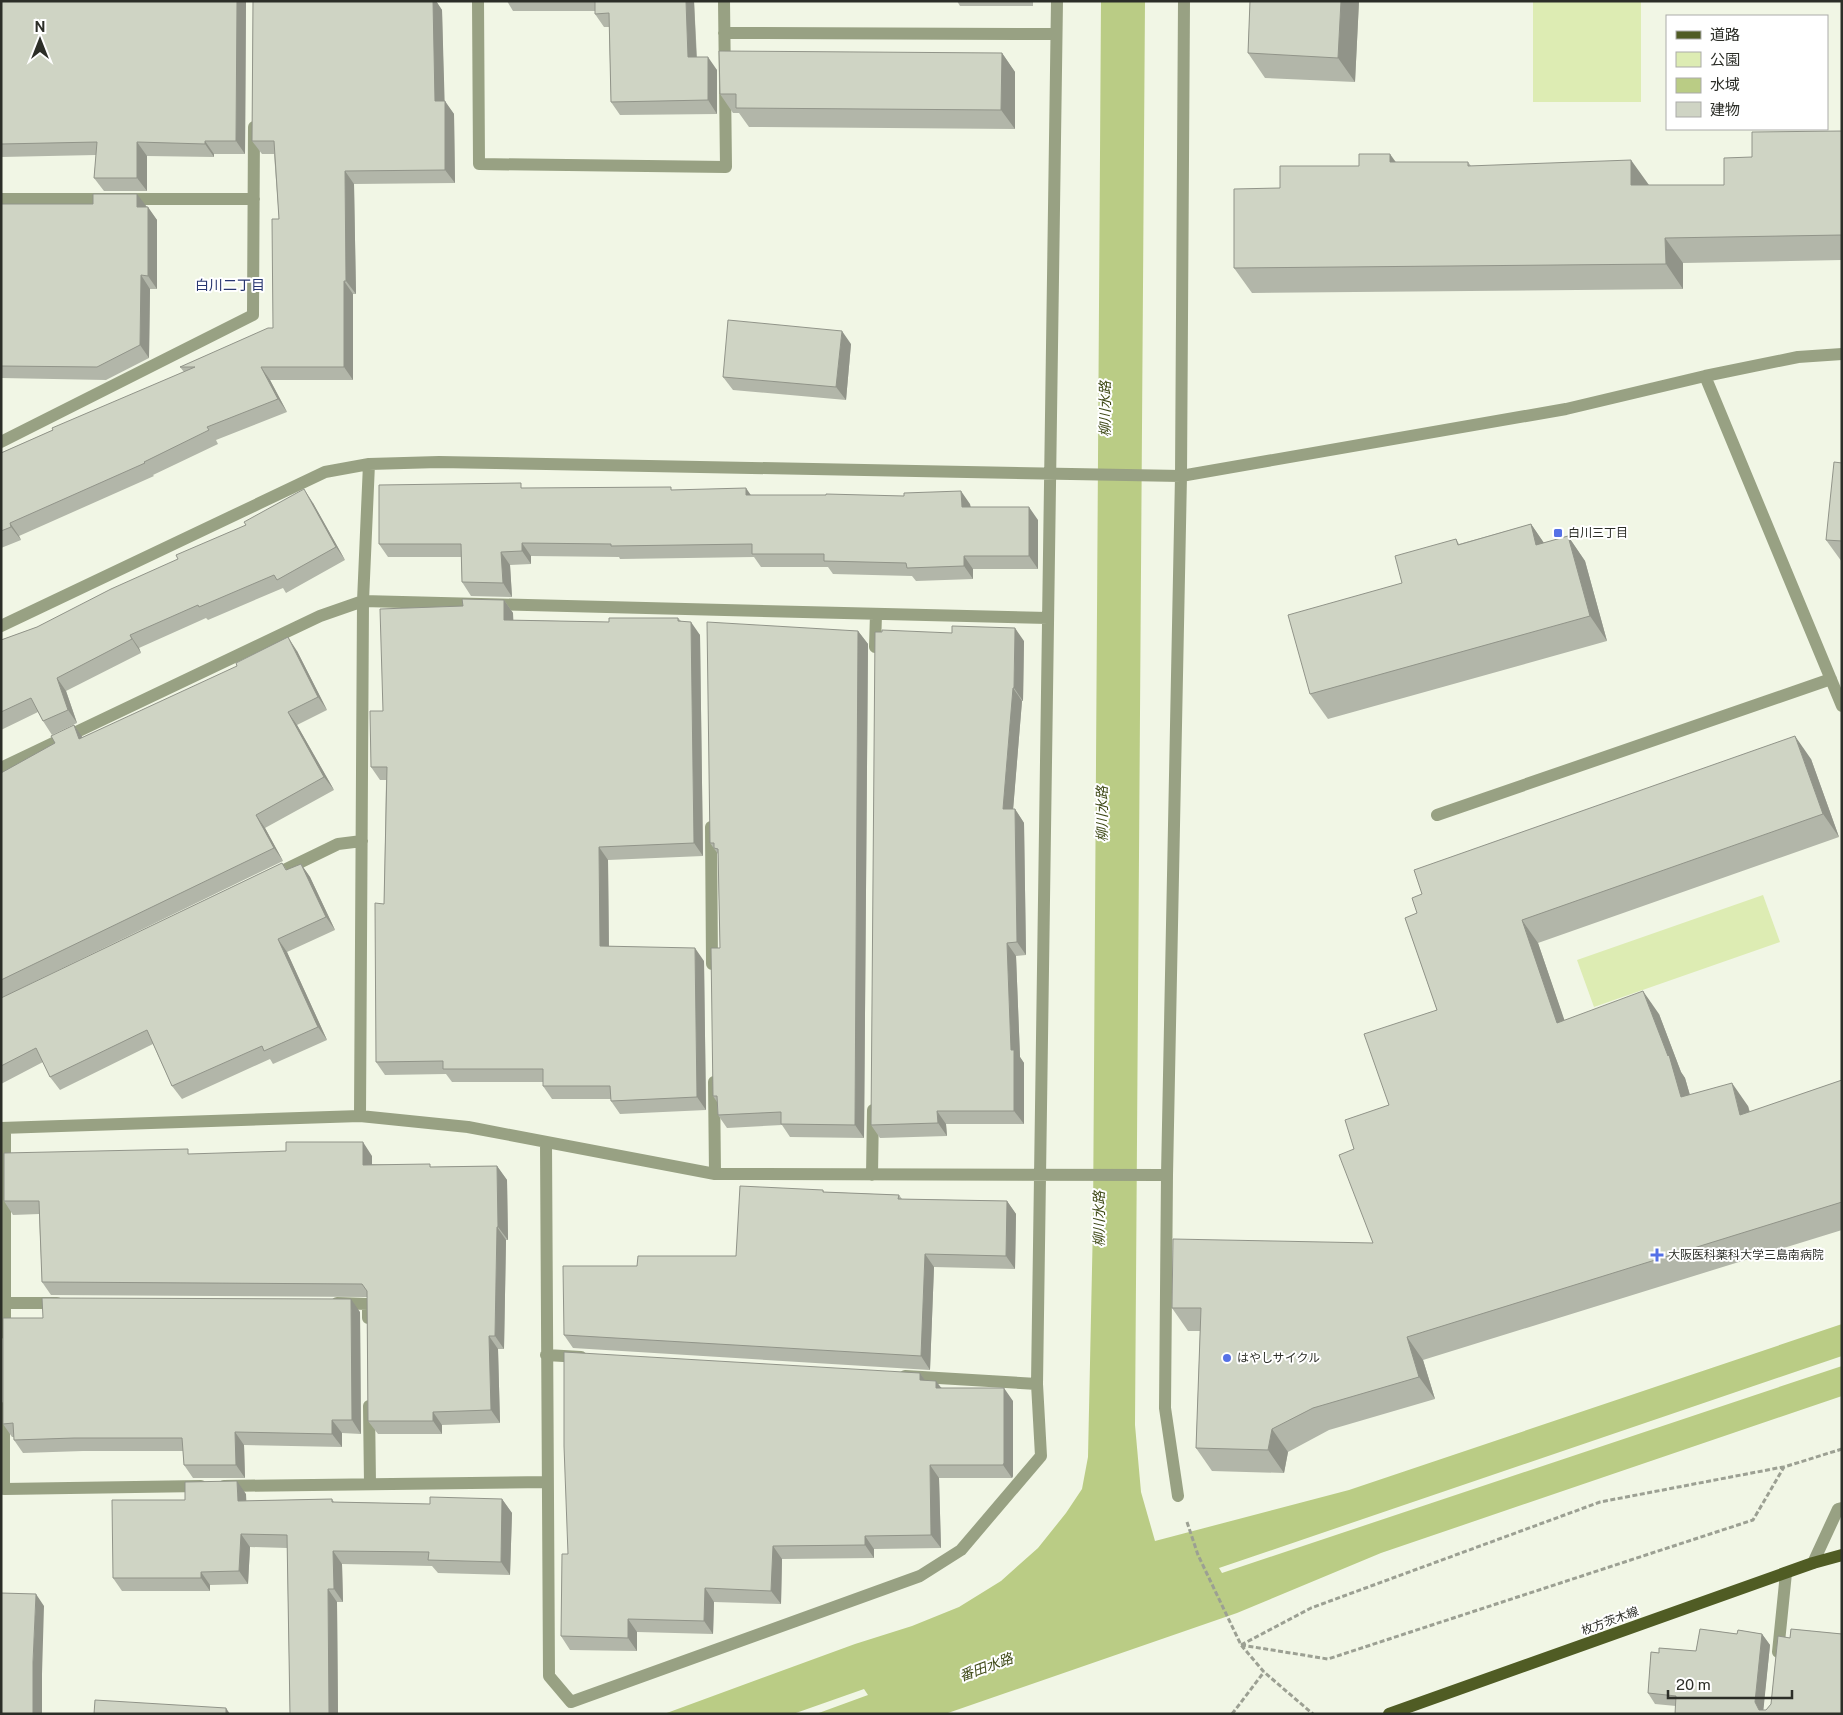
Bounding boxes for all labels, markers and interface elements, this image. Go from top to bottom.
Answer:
north arrow [15,15,65,65]
legend [1666,15,1828,130]
text: N [35,19,45,35]
text: 道路 [1710,26,1740,43]
text: 公園 [1710,51,1740,68]
text: 水域 [1710,76,1740,93]
text: 建物 [1710,101,1740,118]
district label: 白川二丁目 [195,277,265,293]
water label: 柳川水路 [1097,380,1113,437]
place label: 白川三丁目 [1568,526,1628,540]
marker: 白川三丁目 [1552,527,1564,539]
water label: 柳川水路 [1094,785,1110,842]
water label: 柳川水路 [1091,1190,1107,1247]
marker: 大阪医科薬科大学三島南病院 [1650,1248,1664,1262]
place label: 大阪医科薬科大学三島南病院 [1668,1248,1824,1262]
place label: はやしサイクル [1237,1351,1320,1365]
marker: はやしサイクル [1221,1352,1233,1364]
street label: 枚方茨木線 [1579,1604,1641,1638]
water label: 番田水路 [957,1650,1016,1684]
scale bar [1668,1668,1792,1700]
text: 20 m [1676,1676,1711,1693]

